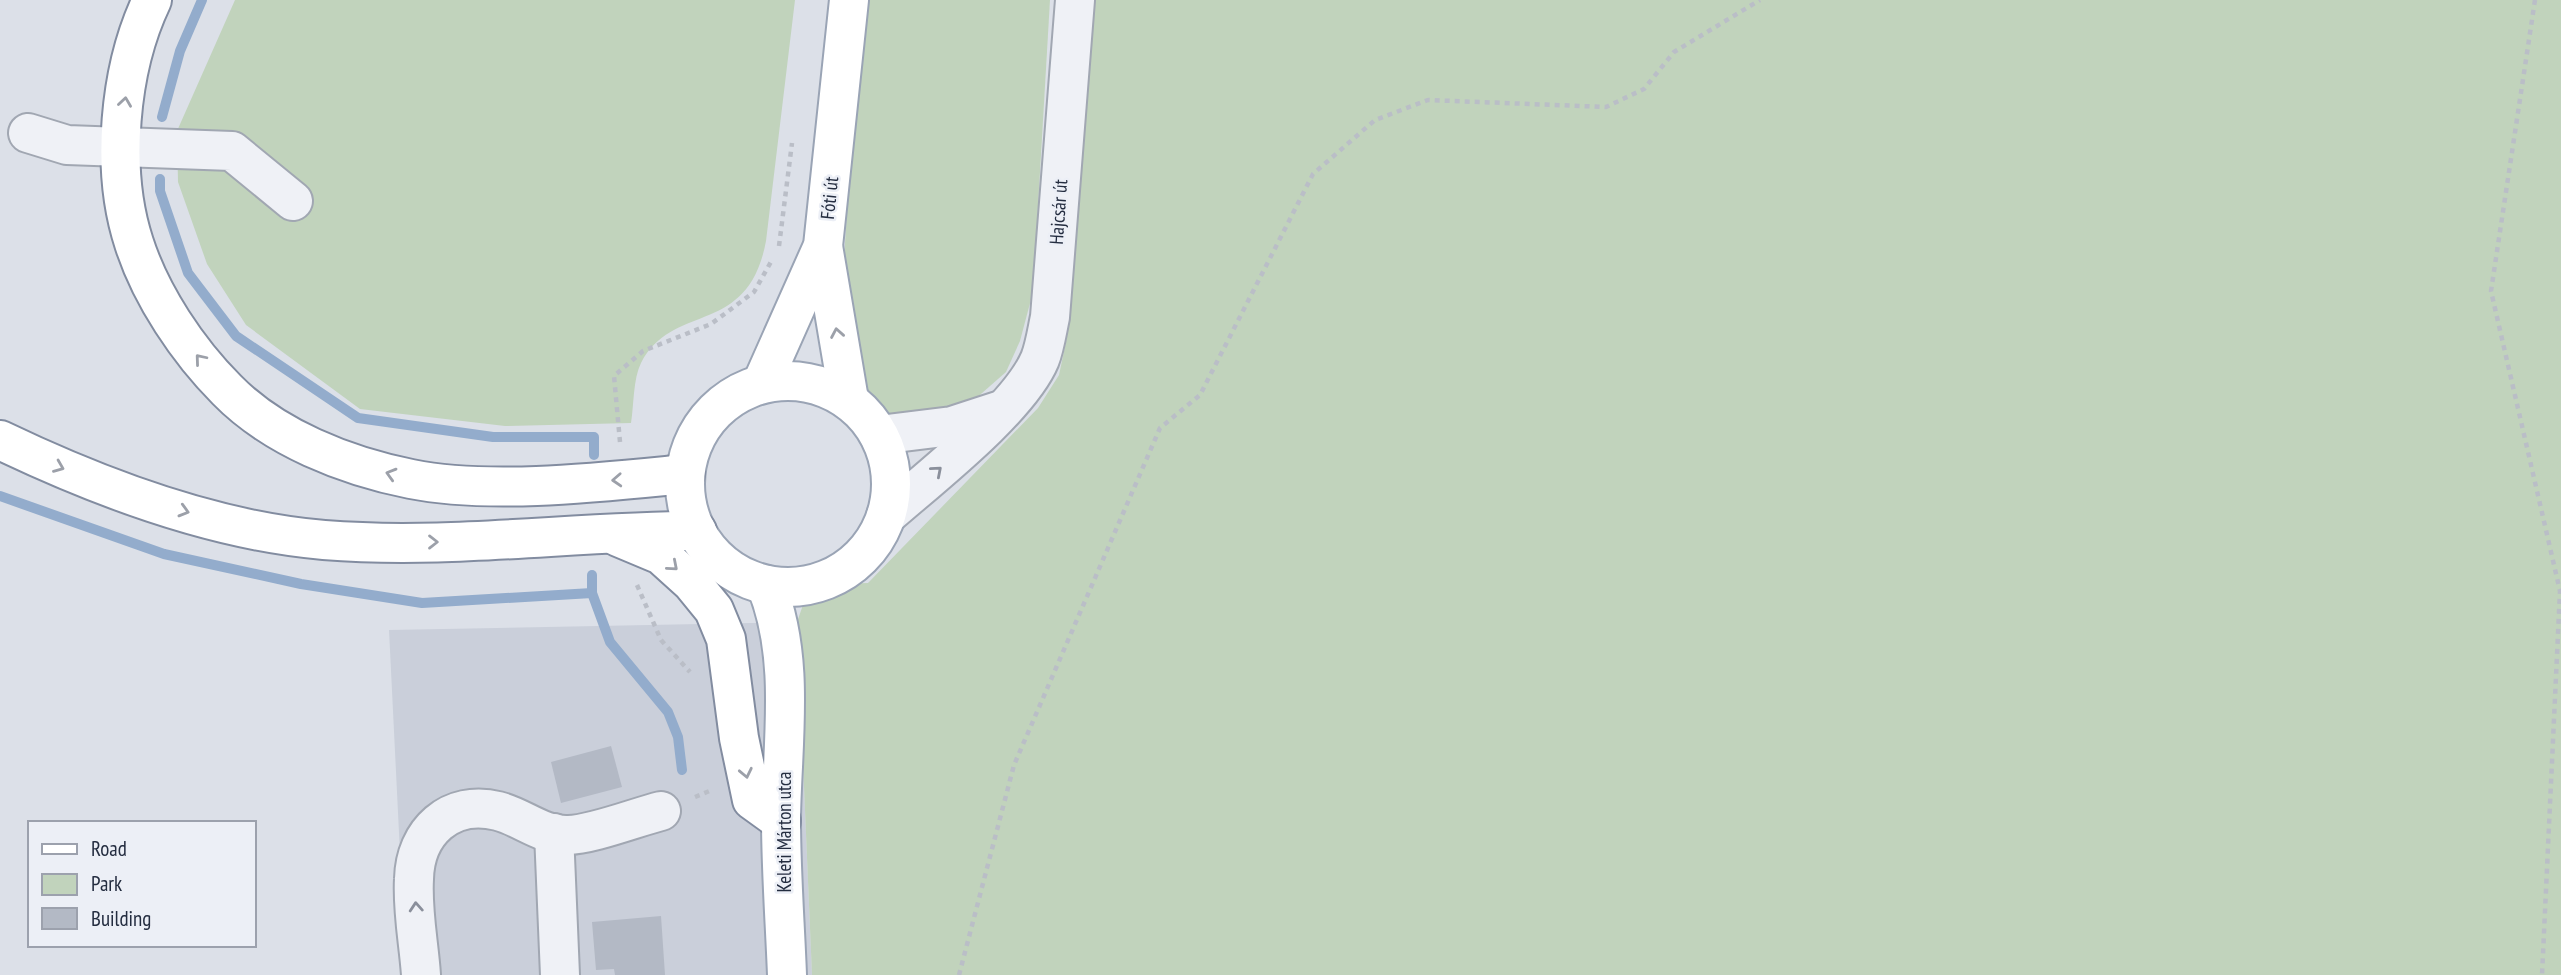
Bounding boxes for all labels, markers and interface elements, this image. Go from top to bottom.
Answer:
one-way arrow [117,96,132,108]
street label: Fóti út [815,175,843,221]
street label: Hajcsár út [1044,178,1072,245]
one-way arrow [830,327,845,339]
one-way arrow [196,354,208,367]
one-way arrow [52,459,64,473]
one-way arrow [385,467,397,482]
one-way arrow [929,467,942,479]
one-way arrow [611,472,622,487]
one-way arrow [178,503,190,517]
one-way arrow [428,535,439,550]
one-way arrow [665,558,678,570]
one-way arrow [737,767,752,779]
street label: Keleti Márton utca [772,772,796,892]
legend [28,821,256,947]
text: Road [91,835,127,862]
text: Park [91,870,122,897]
one-way arrow [409,901,424,912]
text: Building [91,905,151,932]

